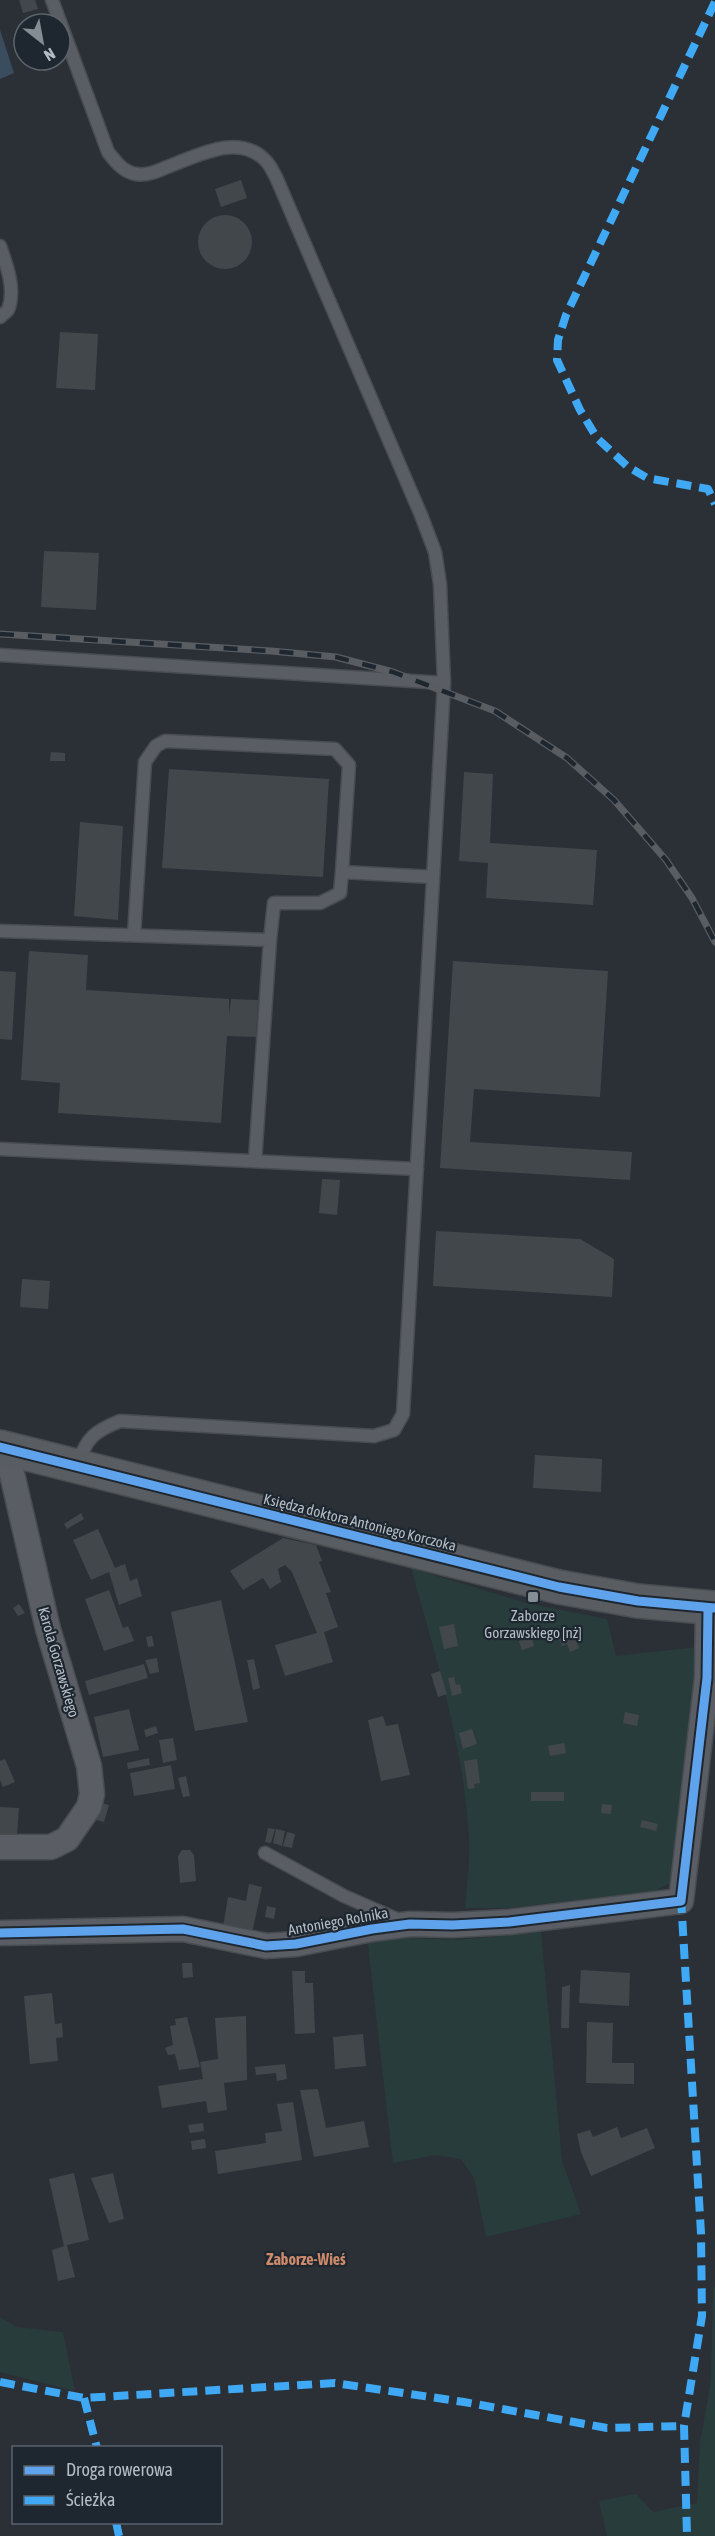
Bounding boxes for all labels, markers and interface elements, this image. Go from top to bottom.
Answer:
north arrow [12,12,72,72]
text: N [41,45,58,65]
street label: Księdza doktora Antoniego Korczoka [262,1490,458,1554]
marker: Zaborze Gorzawskiego [nż] [526,1590,540,1604]
street label: Karola Gorzawskiego [35,1605,83,1719]
place label: Zaborze Gorzawskiego [nż] [484,1607,582,1641]
street label: Antoniego Rolnika [287,1904,389,1938]
district label: Zaborze-Wieś [266,2250,346,2268]
legend [12,2446,222,2524]
text: Droga rowerowa [66,2459,173,2480]
text: Ścieżka [66,2489,115,2510]

